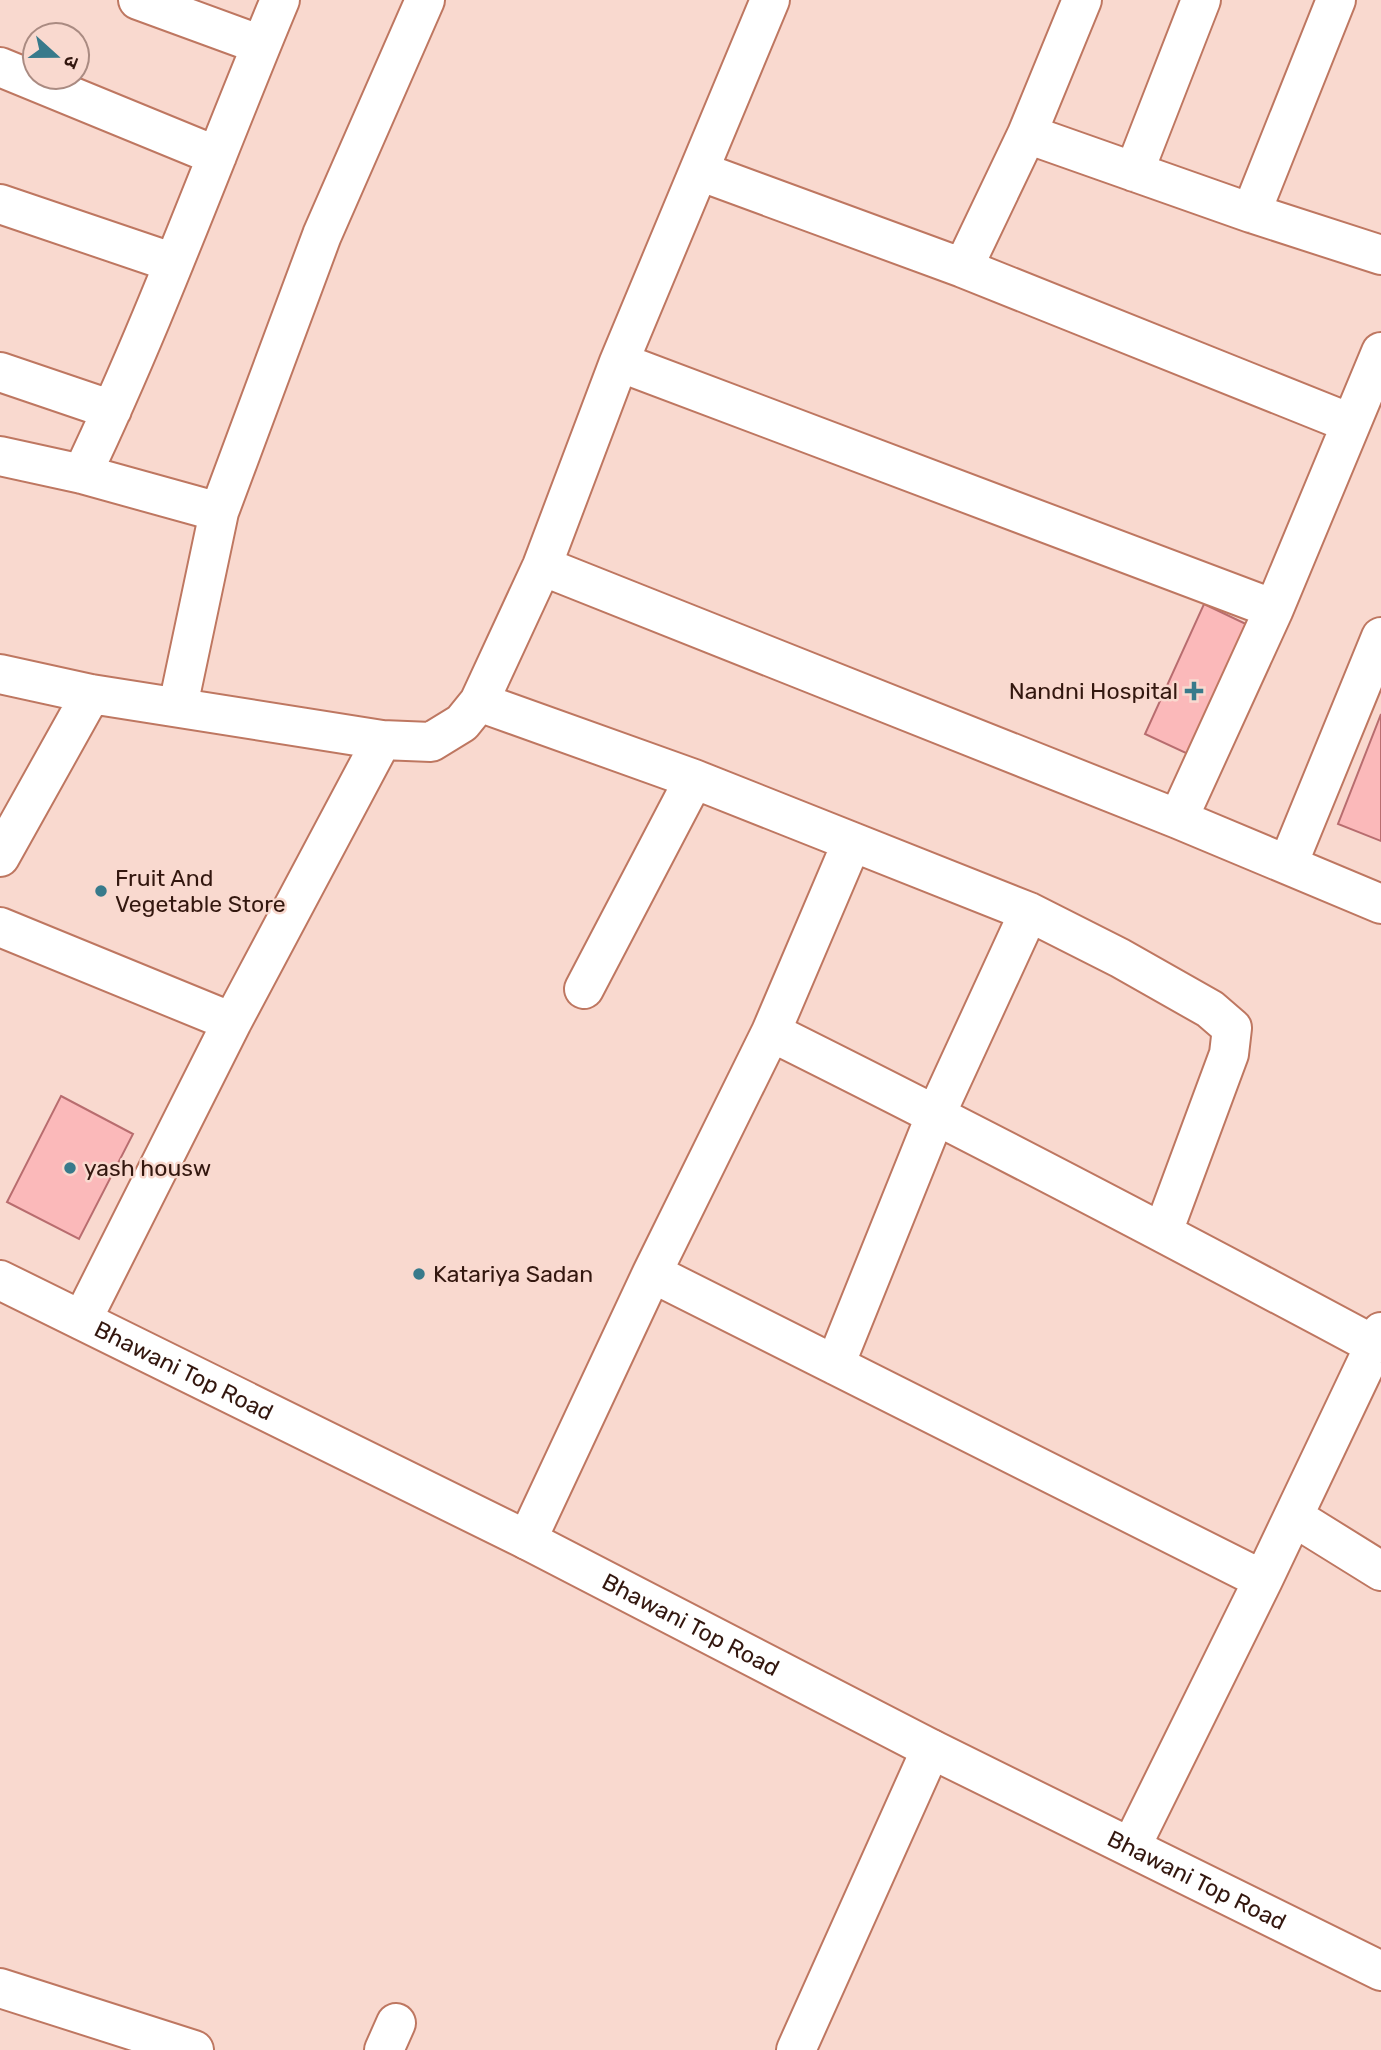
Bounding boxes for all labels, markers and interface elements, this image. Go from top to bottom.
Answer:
north arrow [21,21,91,91]
text: उ [58,53,84,72]
place label: Nandni Hospital [1009,677,1178,705]
marker: Nandni Hospital [1184,681,1204,701]
place label: Fruit And Vegetable Store [115,864,286,918]
marker: Fruit And Vegetable Store [93,883,109,899]
place label: yash housw [84,1154,211,1182]
marker: yash housw [62,1160,78,1176]
place label: Katariya Sadan [433,1260,593,1288]
marker: Katariya Sadan [411,1266,427,1282]
street label: Bhawani Top Road [90,1315,278,1427]
street label: Bhawani Top Road [597,1567,784,1682]
street label: Bhawani Top Road [1103,1824,1291,1936]

